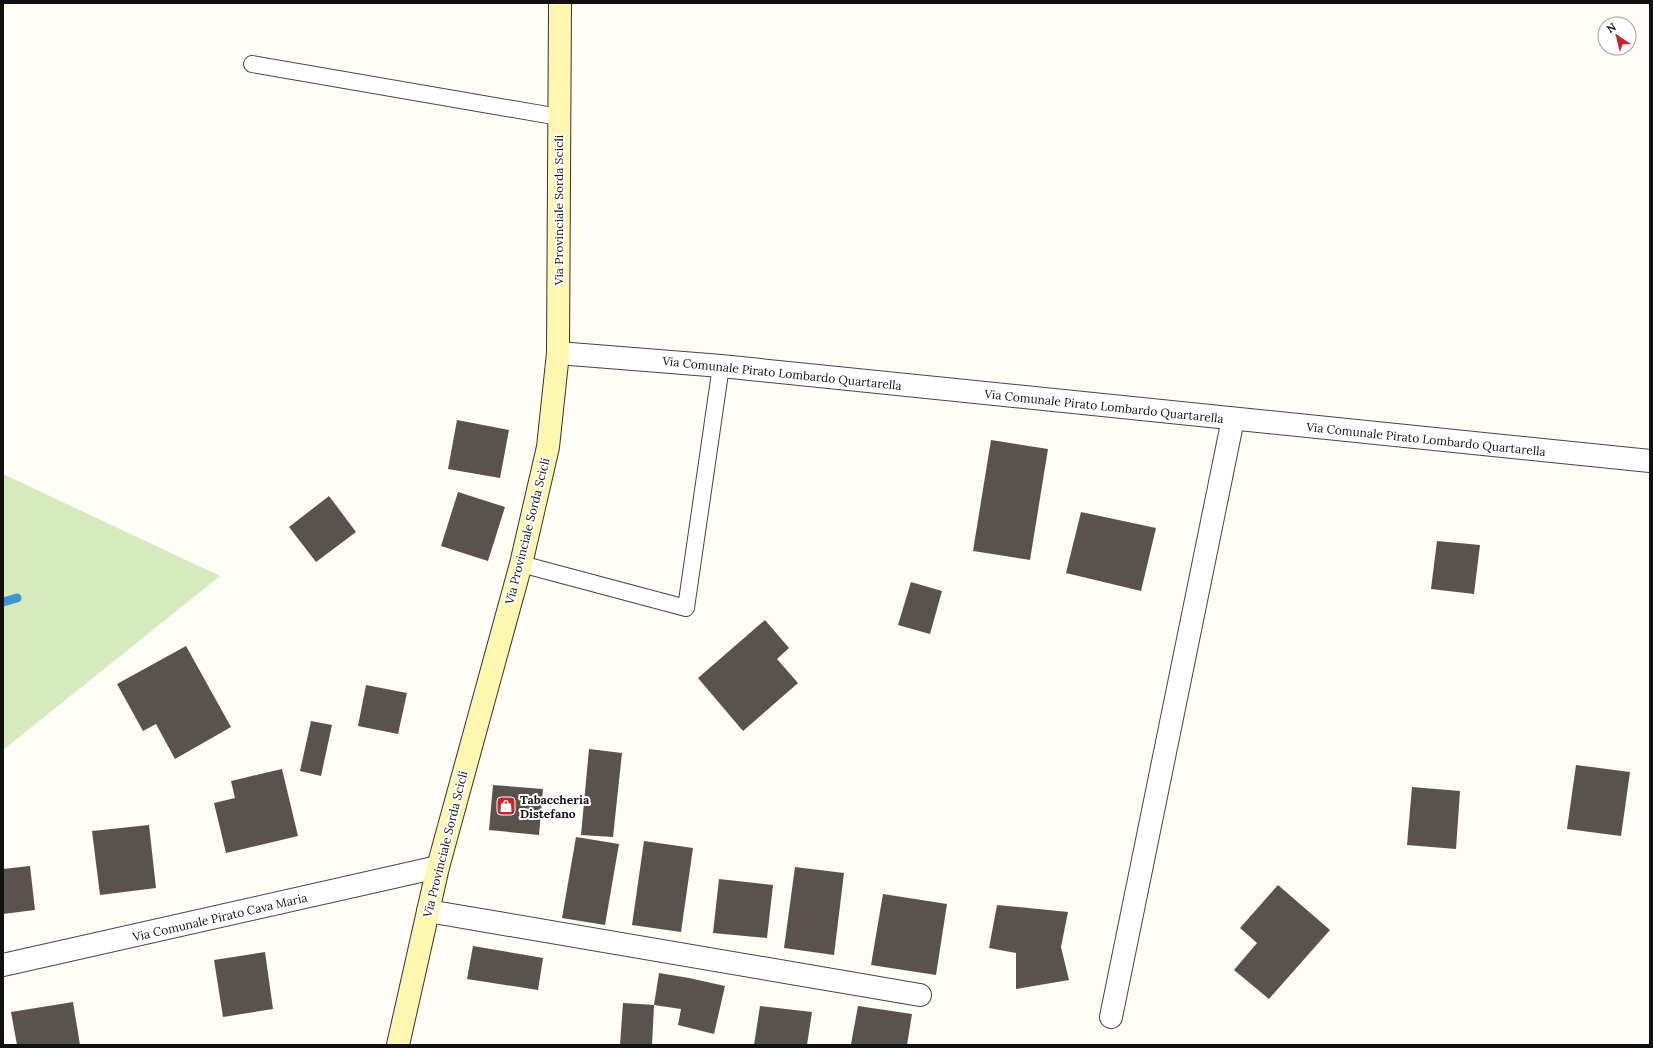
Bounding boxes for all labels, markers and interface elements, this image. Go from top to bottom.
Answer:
north arrow [1597,16,1637,56]
text: N [1604,19,1619,36]
street label: Via Provinciale Sorda Scicli [551,135,566,286]
street label: Via Comunale Pirato Lombardo Quartarella [661,353,902,393]
street label: Via Comunale Pirato Lombardo Quartarella [983,386,1224,426]
street label: Via Comunale Pirato Lombardo Quartarella [1305,419,1546,459]
street label: Via Provinciale Sorda Scicli [501,456,552,607]
street label: Via Provinciale Sorda Scicli [419,769,470,920]
place label: Tabaccheria Distefano [520,792,590,821]
shop icon: Tabaccheria Distefano [495,795,517,817]
street label: Via Comunale Pirato Cava Maria [130,890,309,945]

